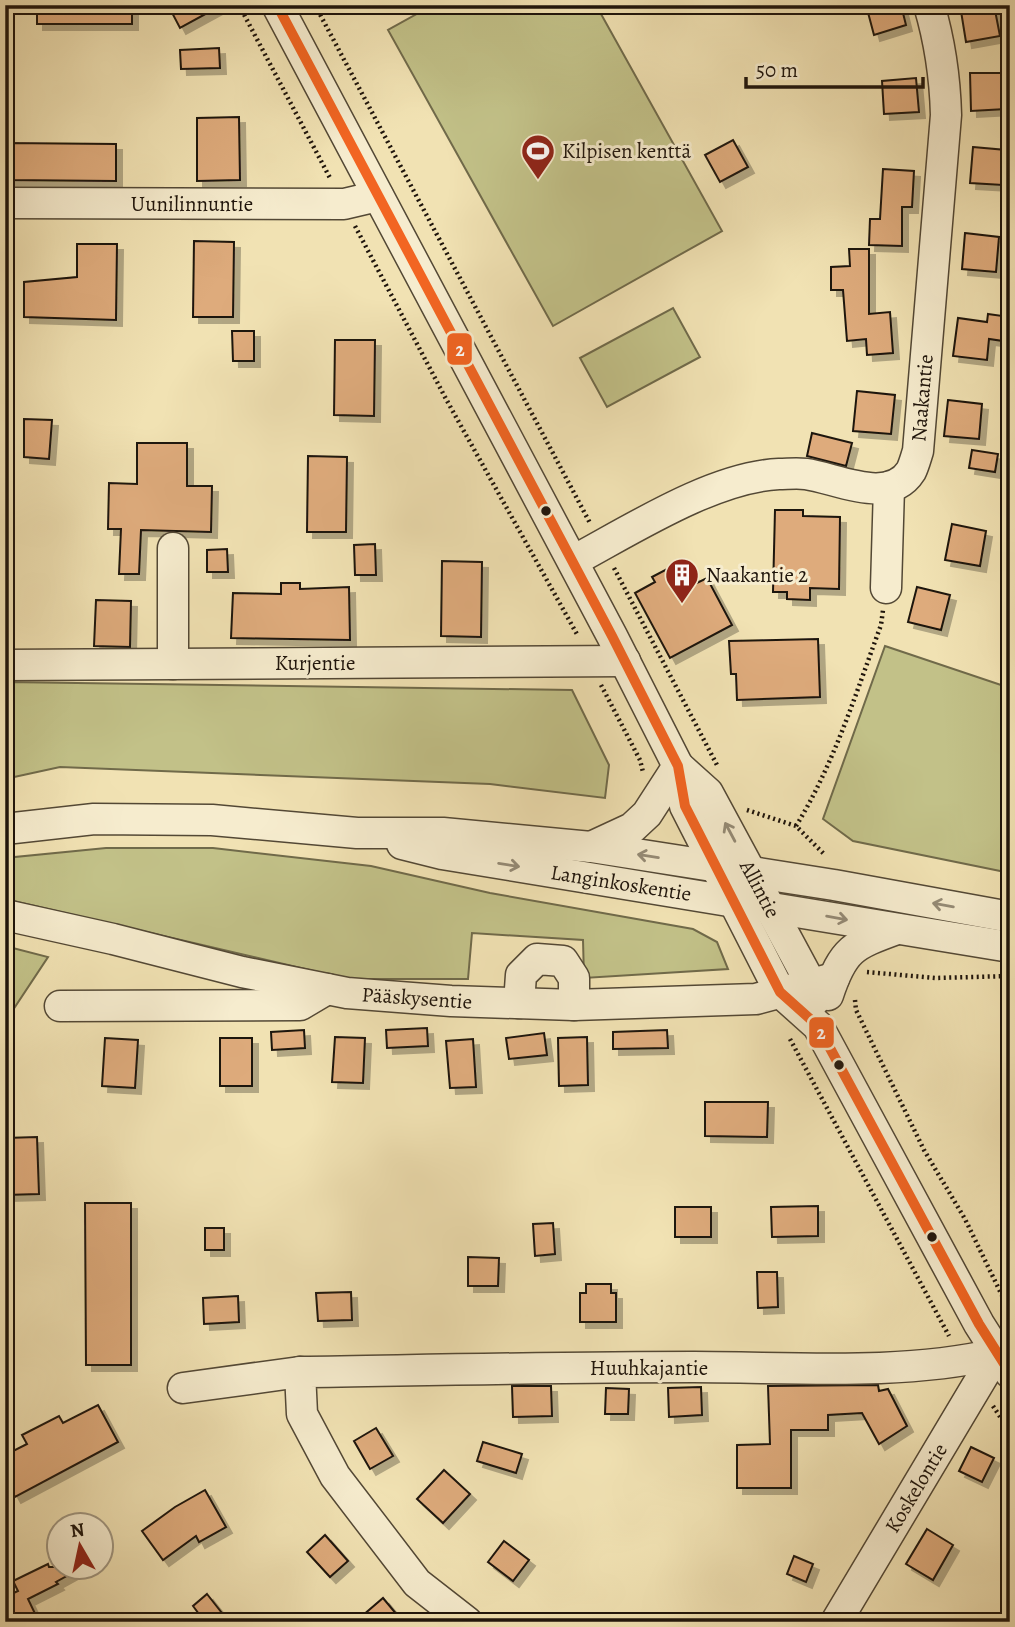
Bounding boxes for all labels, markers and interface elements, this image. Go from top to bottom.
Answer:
scale bar [746,46,922,90]
text: 50 m [756,56,798,84]
sports icon: Kilpisen kenttä [519,132,557,181]
place label: Kilpisen kenttä [562,137,692,165]
street label: Uunilinnuntie [131,190,253,218]
line badge: 2 [446,332,473,366]
text: 2 [455,337,465,363]
street label: Naakantie [904,353,940,443]
unlabelled marker [539,504,553,518]
building icon: Naakantie 2 [663,556,701,605]
place label: Naakantie 2 [706,561,808,589]
street label: Kurjentie [275,649,355,677]
one-way arrow [722,822,736,843]
one-way arrow [637,849,660,862]
street label: Allintie [733,854,787,923]
street label: Langinkoskentie [549,858,693,908]
one-way arrow [497,859,520,872]
one-way arrow [932,898,955,911]
one-way arrow [825,912,848,925]
street label: Pääskysentie [361,980,473,1016]
line badge: 2 [808,1016,835,1049]
text: 2 [816,1020,826,1046]
unlabelled marker [832,1058,846,1072]
unlabelled marker [925,1230,939,1244]
street label: Huuhkajantie [590,1354,708,1382]
street label: Koskelontie [878,1438,954,1538]
north arrow [46,1512,116,1582]
text: N [69,1516,87,1544]

